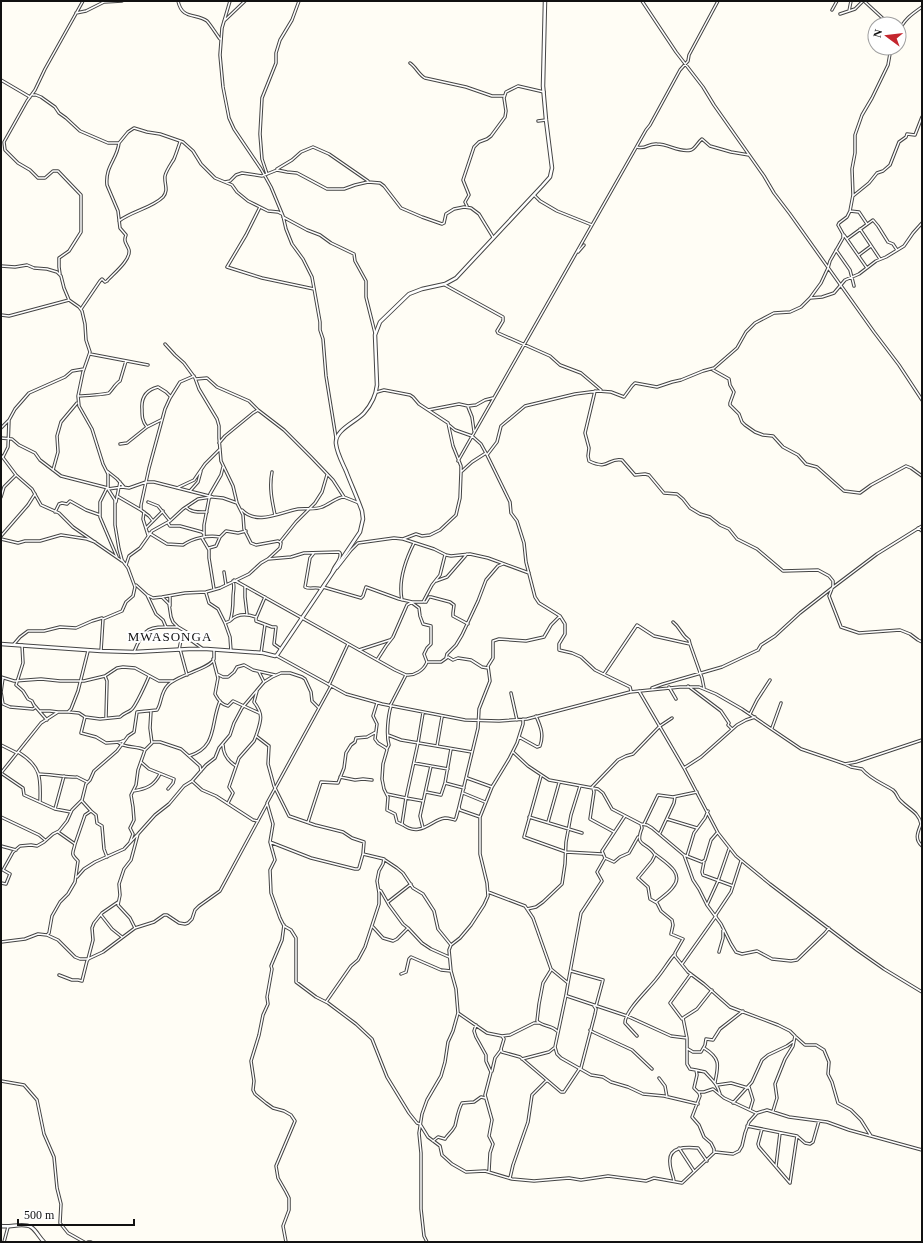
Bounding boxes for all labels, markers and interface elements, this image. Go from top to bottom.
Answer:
north arrow [867,16,907,56]
text: N [871,28,884,39]
district label: MWASONGA [128,629,212,644]
scale bar [18,1201,134,1227]
text: 500 m [24,1208,55,1222]

